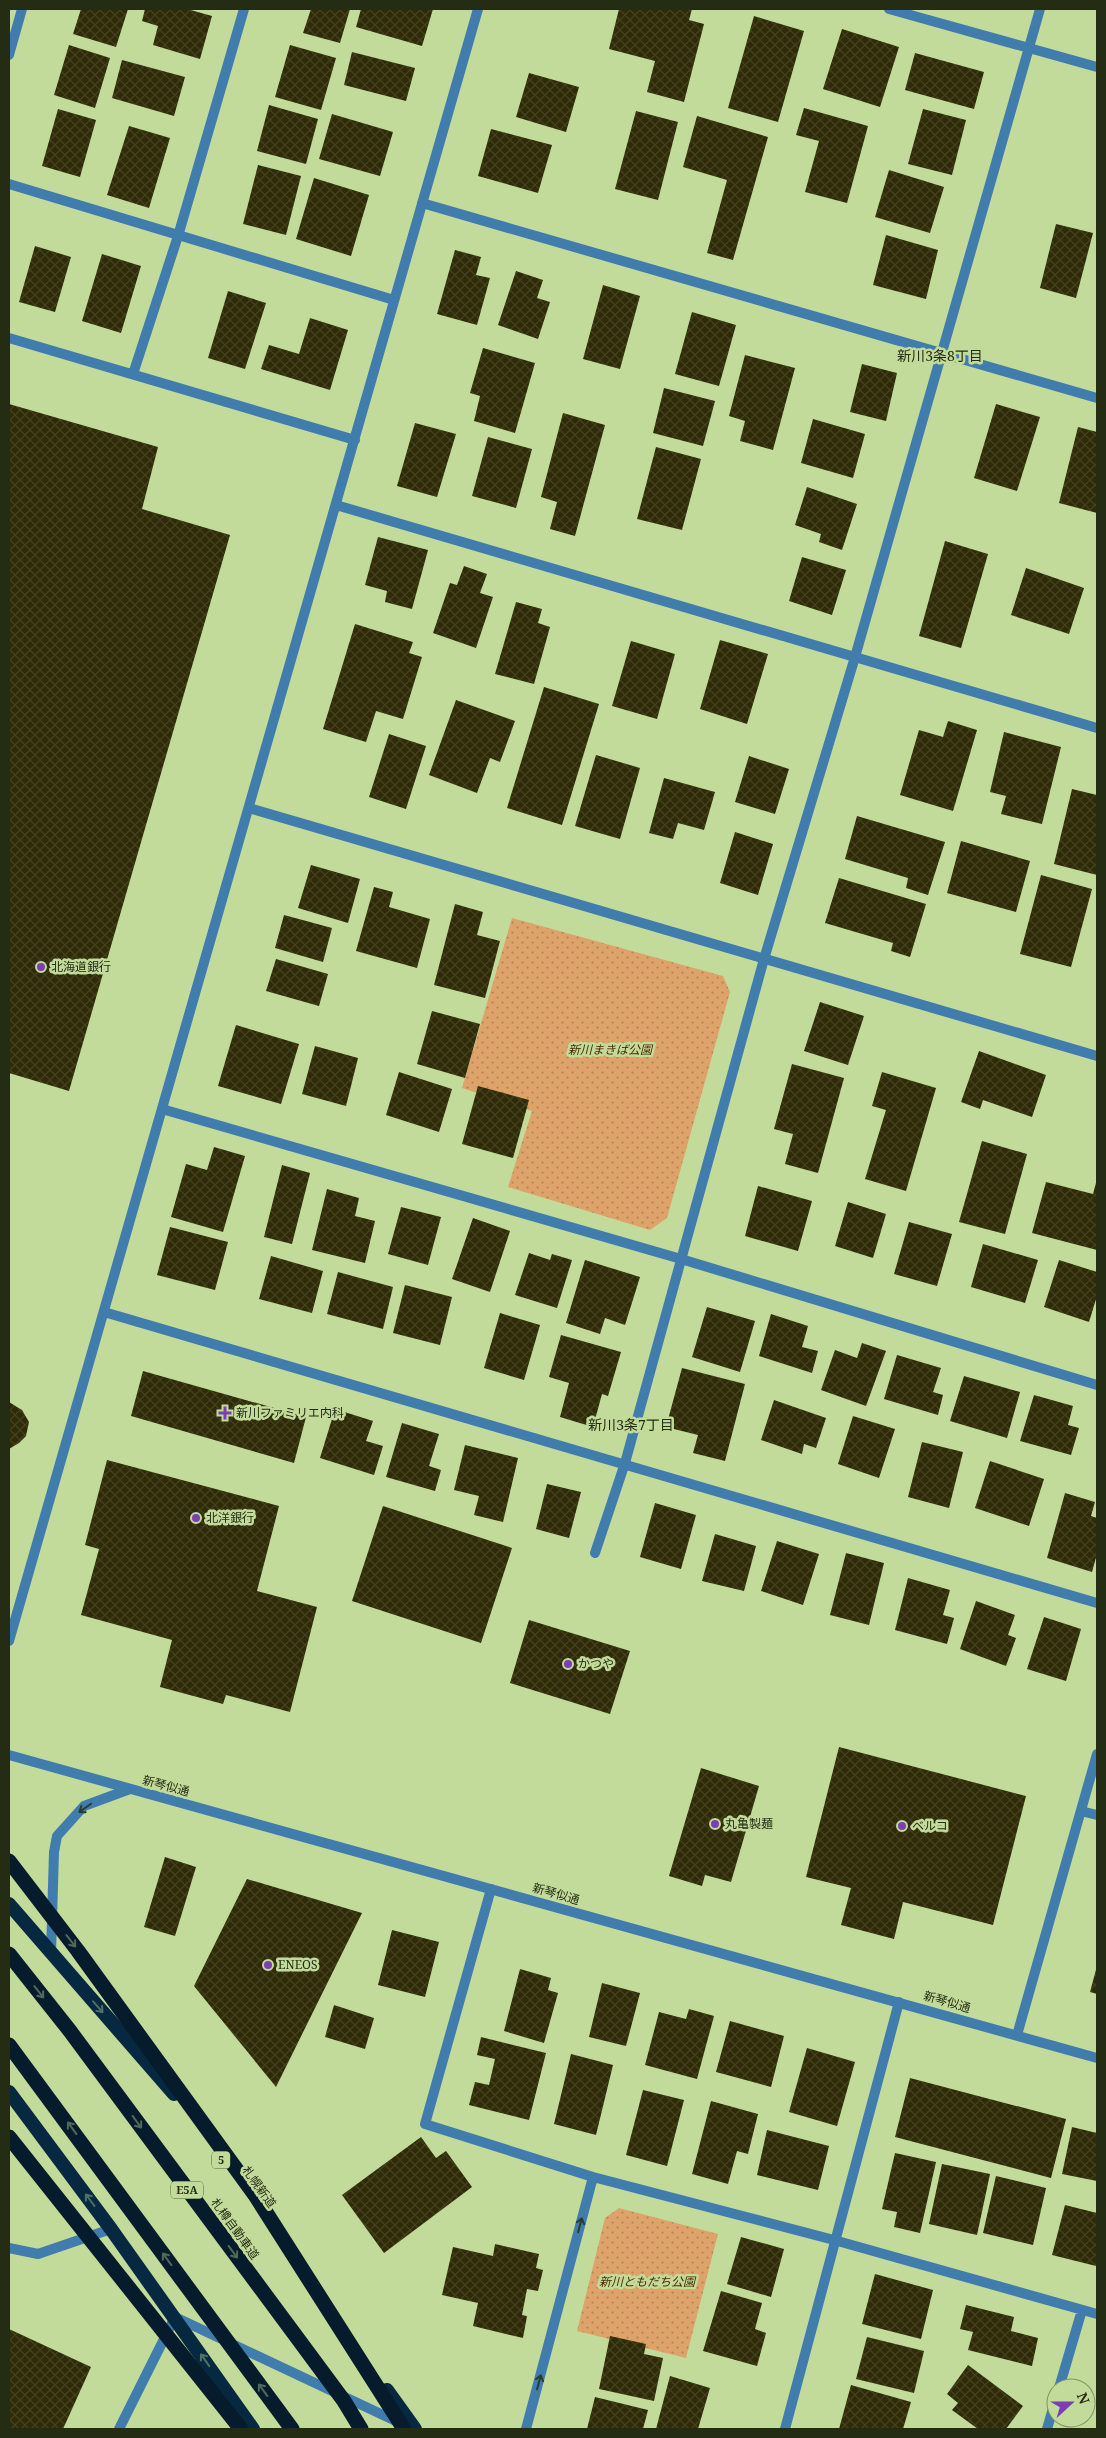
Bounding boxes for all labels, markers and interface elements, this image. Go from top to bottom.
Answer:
district label: 新川3条8丁目 [897,346,983,365]
place label: 北海道銀行 [51,958,111,975]
marker: 北海道銀行 [35,961,47,973]
park label: 新川まきば公園 [568,1041,654,1058]
place label: 新川ファミリエ内科 [236,1404,344,1421]
marker: 新川ファミリエ内科 [218,1406,232,1420]
district label: 新川3条7丁目 [588,1415,674,1434]
place label: 北洋銀行 [206,1509,254,1526]
marker: 北洋銀行 [190,1512,202,1524]
place label: かつや [578,1655,614,1672]
marker: かつや [562,1658,574,1670]
street label: 新琴似通 [141,1771,192,1800]
one-way arrow [78,1803,92,1813]
place label: 丸亀製麺 [725,1815,773,1832]
place label: ベルコ [912,1817,948,1834]
marker: 丸亀製麺 [709,1818,721,1830]
marker: ベルコ [896,1820,908,1832]
street label: 新琴似通 [531,1879,582,1908]
one-way arrow [65,1934,76,1947]
place label: ENEOS [278,1956,318,1973]
marker: ENEOS [262,1959,274,1971]
one-way arrow [34,1985,44,1999]
street label: 新琴似通 [922,1987,973,2016]
one-way arrow [93,2000,104,2013]
one-way arrow [132,2115,142,2129]
one-way arrow [66,2122,77,2135]
road number: 5 [212,2152,230,2168]
street label: 札幌新道 [238,2162,280,2211]
road number: E5A [171,2182,203,2198]
one-way arrow [84,2194,95,2207]
street label: 札樽自動車道 [207,2195,263,2263]
one-way arrow [576,2217,586,2233]
one-way arrow [228,2245,239,2258]
one-way arrow [162,2253,173,2266]
park label: 新川ともだち公園 [599,2273,697,2290]
one-way arrow [200,2354,210,2368]
one-way arrow [534,2375,544,2391]
north arrow [1046,2378,1096,2428]
one-way arrow [258,2384,269,2397]
text: N [1073,2390,1094,2407]

